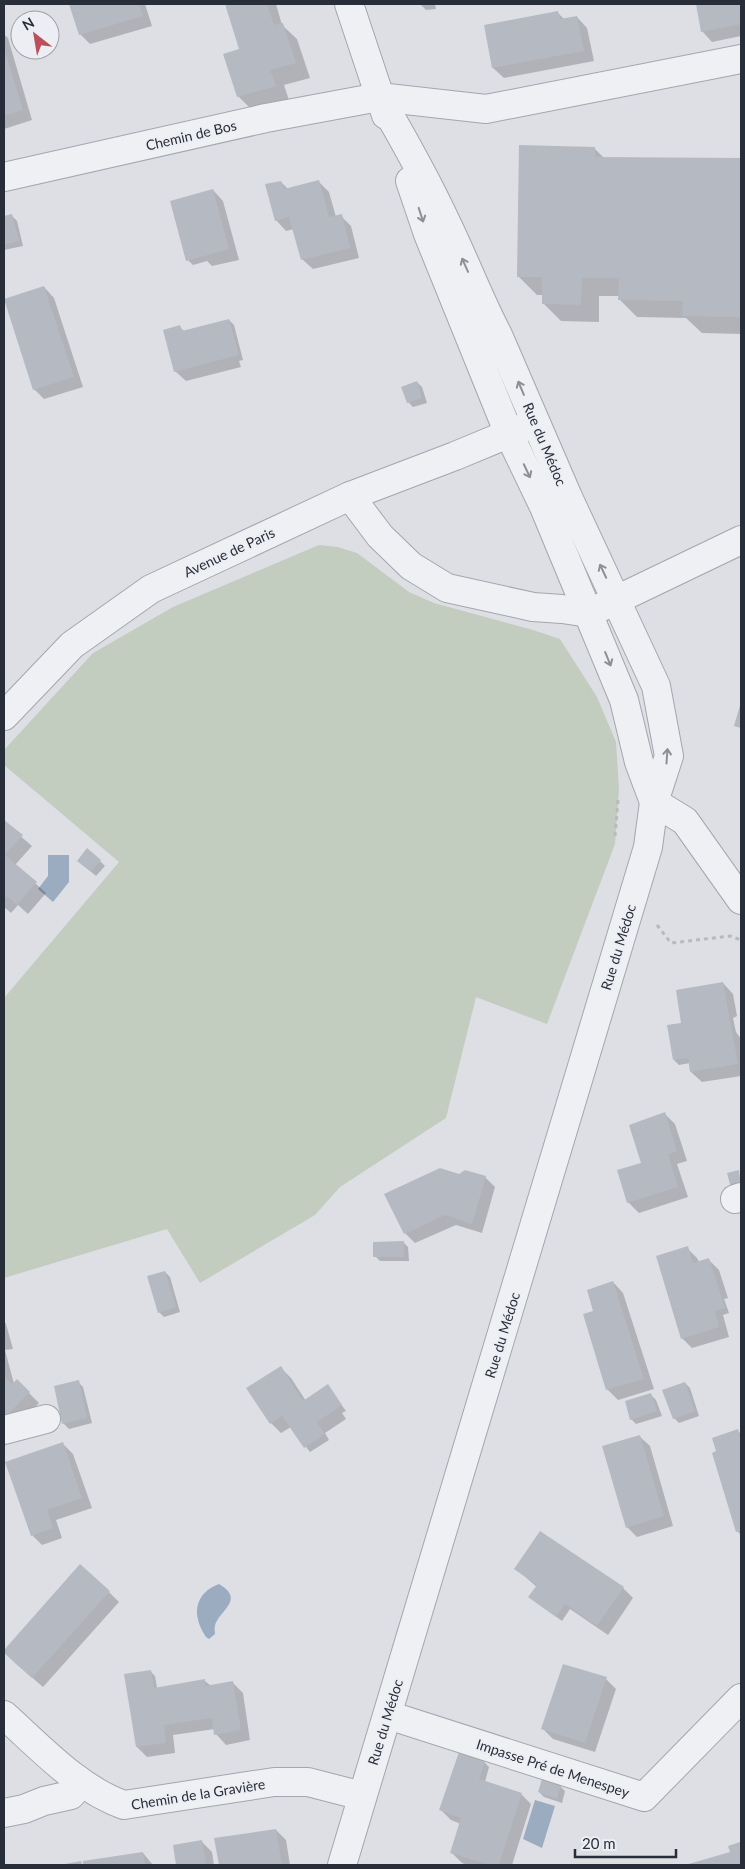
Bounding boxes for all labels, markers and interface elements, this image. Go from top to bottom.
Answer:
north arrow [10,10,60,60]
text: N [19,13,37,33]
street label: Chemin de Bos [144,116,238,154]
one-way arrow [417,207,427,223]
one-way arrow [460,258,470,273]
one-way arrow [516,381,526,396]
street label: Rue du Médoc [520,400,570,489]
one-way arrow [522,463,532,478]
street label: Avenue de Paris [181,524,277,580]
one-way arrow [598,564,607,579]
one-way arrow [604,651,613,666]
one-way arrow [662,748,672,764]
street label: Rue du Médoc [597,902,639,992]
street label: Rue du Médoc [481,1290,523,1380]
street label: Rue du Médoc [364,1677,406,1767]
street label: Impasse Pré de Menespey [474,1735,632,1801]
street label: Chemin de la Gravière [130,1775,266,1813]
scale bar [575,1826,676,1858]
text: 20 m [582,1834,616,1852]

